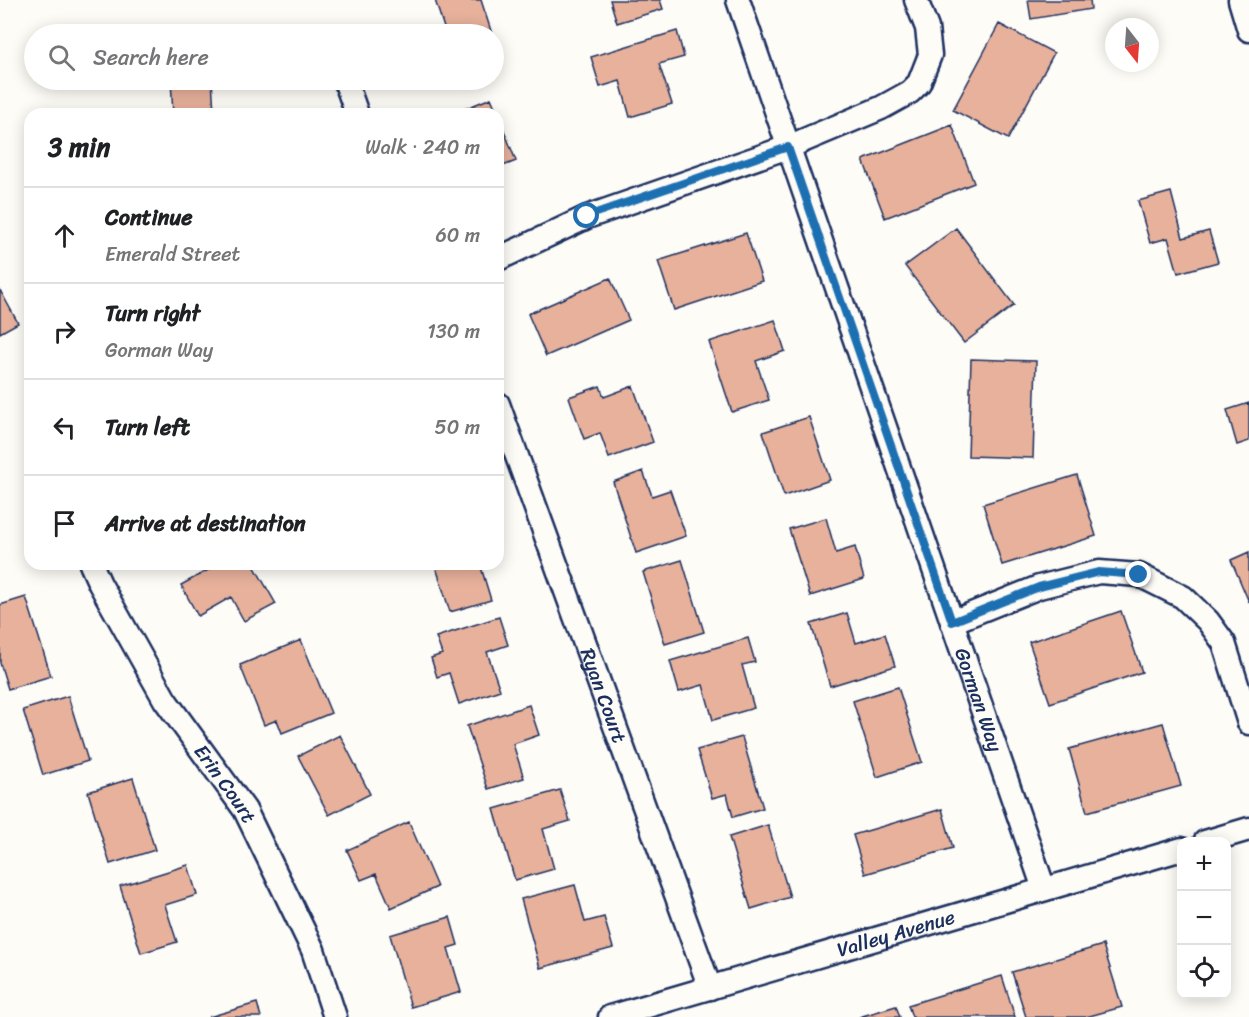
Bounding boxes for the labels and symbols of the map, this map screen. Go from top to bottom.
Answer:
north arrow [1105,18,1159,72]
route start [573,202,599,228]
route end [1125,561,1151,587]
street label: Ryan Court [570,643,637,748]
street label: Gorman Way [944,643,1013,757]
street label: Erin Court [184,737,266,829]
street label: Valley Avenue [833,900,959,967]

